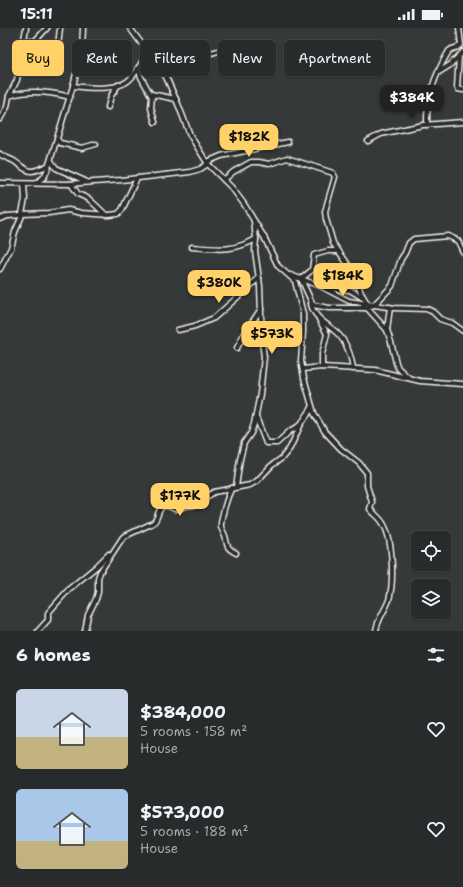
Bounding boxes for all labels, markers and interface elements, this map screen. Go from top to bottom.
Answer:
text: 15:11 [20,4,53,24]
chip: Buy [12,40,64,76]
chip: Rent [72,40,132,76]
chip: Filters [140,40,210,76]
chip: New [218,40,276,76]
chip: Apartment [284,40,385,76]
pin: $384K [384,85,440,119]
text: $384K [390,89,434,106]
pin: $182K [221,124,277,158]
text: $182K [228,128,270,145]
pin: $184K [315,263,371,297]
text: $184K [322,267,364,284]
pin: $380K [191,270,247,304]
text: $380K [197,274,241,291]
pin: $573K [244,321,300,355]
text: $573K [250,325,294,342]
pin: $177K [152,483,208,517]
text: $177K [160,487,200,504]
map controls [411,531,451,619]
button: locate [411,531,451,571]
button: layers [411,579,451,619]
text: 6 homes [16,644,91,666]
icon: filters [425,644,447,666]
text: $384,000 [140,701,226,723]
icon: home [48,705,96,753]
icon: heart [425,718,447,740]
text: 5 rooms · 158 m² [140,723,247,740]
text: House [140,740,178,757]
text: $573,000 [140,801,225,823]
icon: home [48,805,96,853]
icon: heart [425,818,447,840]
text: 5 rooms · 188 m² [140,823,248,840]
text: House [140,840,178,857]

